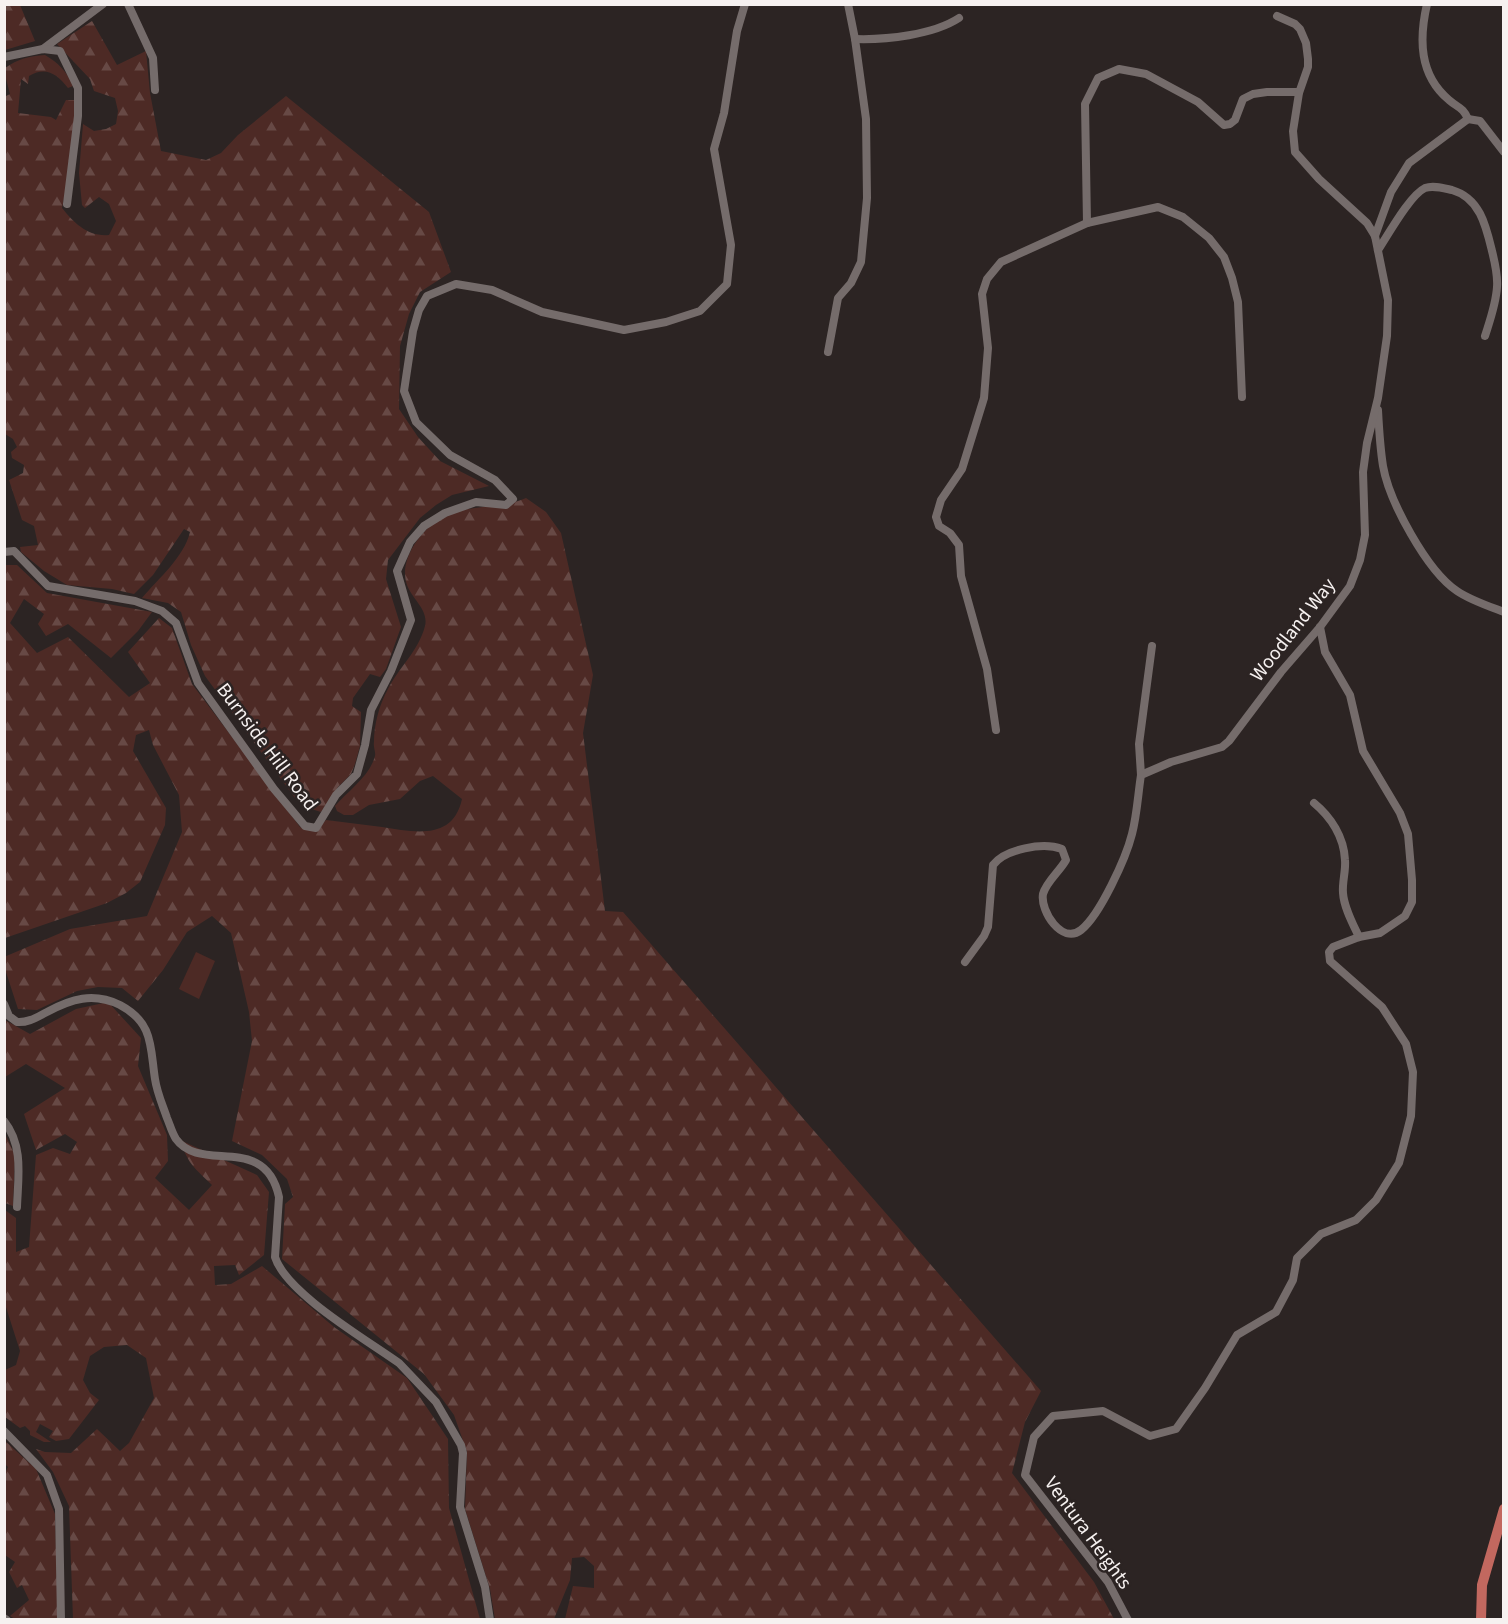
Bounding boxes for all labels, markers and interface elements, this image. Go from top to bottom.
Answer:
street label: Woodland Way [1244,572,1343,688]
street label: Burnside Hill Road [209,677,325,817]
street label: Ventura Heights [1038,1471,1138,1595]

